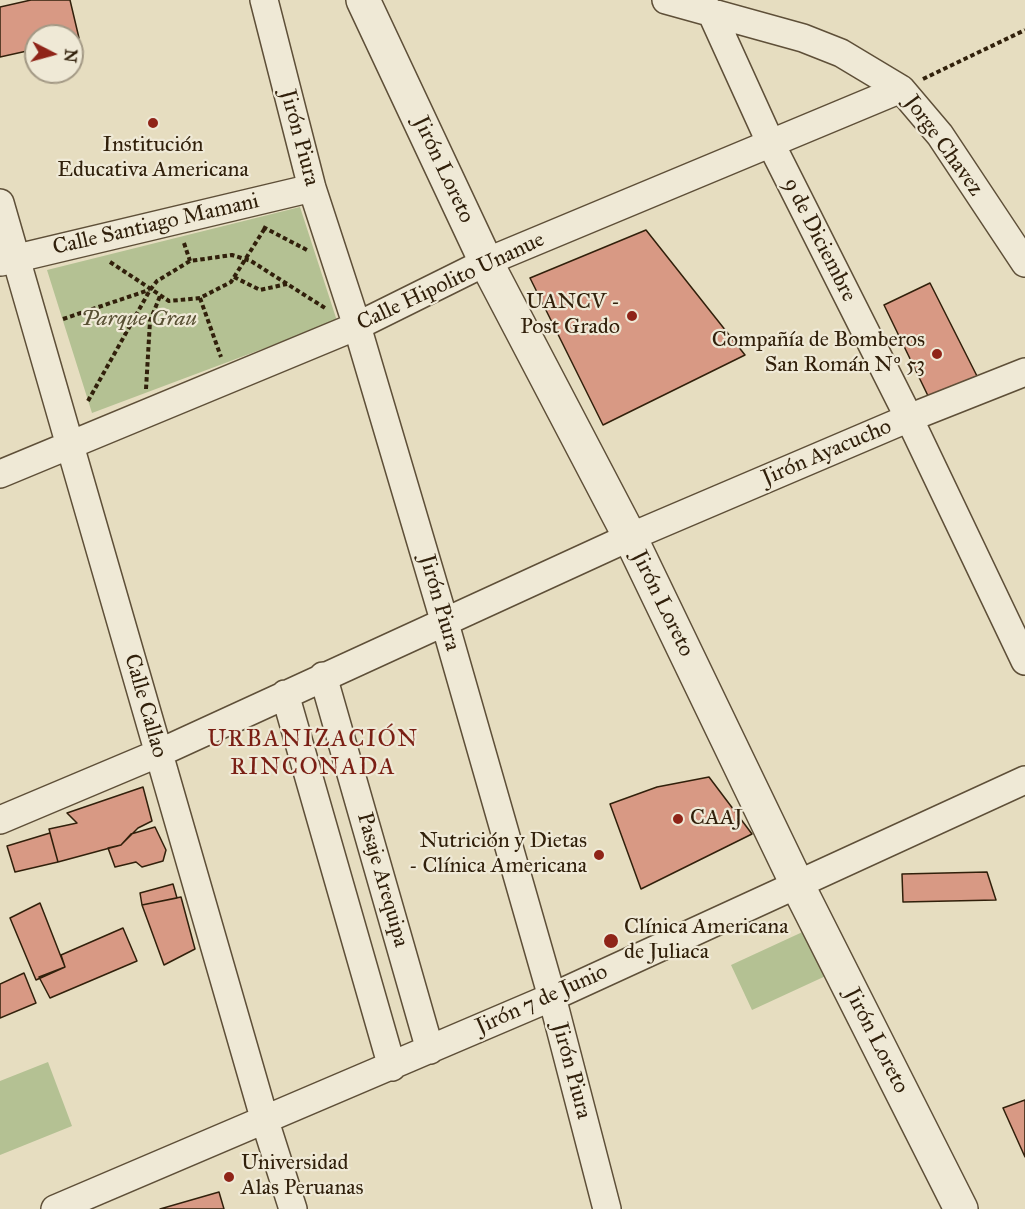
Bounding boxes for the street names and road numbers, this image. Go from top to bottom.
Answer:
street label: Jirón Piura [273,87,325,189]
street label: Jorge Chavez [898,91,988,201]
street label: Jirón Loreto [407,112,479,228]
street label: 9 de Diciembre [776,174,862,306]
street label: Calle Santiago Mamani [50,188,262,262]
street label: Calle Hipolito Unanue [353,227,549,337]
street label: Jirón Ayacucho [758,414,896,492]
street label: Jirón Loreto [625,547,699,661]
street label: Jirón Piura [413,552,465,654]
street label: Calle Callao [118,651,172,761]
street label: Pasaje Arequipa [350,810,414,950]
street label: Jirón 7 de Junio [472,959,612,1041]
street label: Jirón Loreto [838,984,914,1098]
street label: Jirón Piura [545,1020,597,1122]

